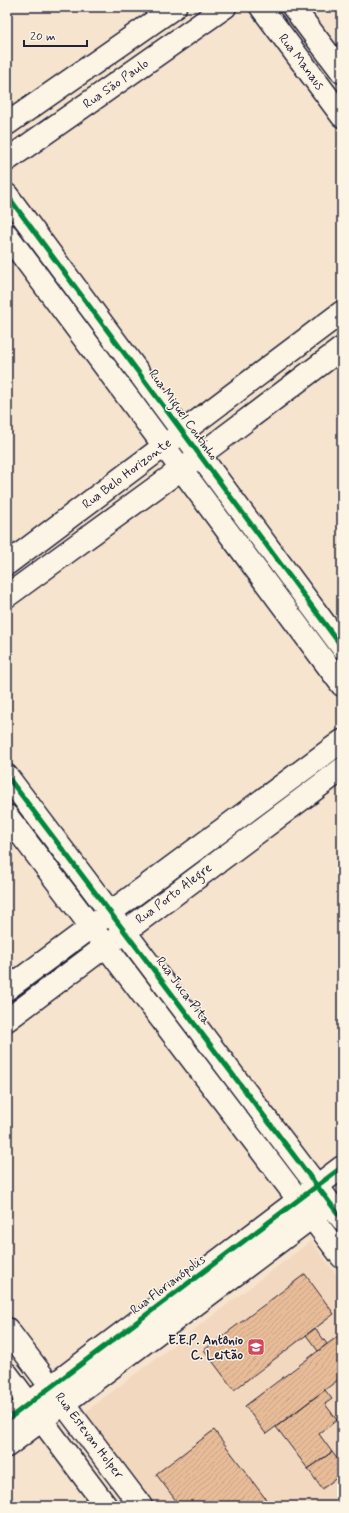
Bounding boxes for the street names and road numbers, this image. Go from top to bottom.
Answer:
street label: Rua Manaus [274,30,328,94]
street label: Rua São Paulo [80,55,152,113]
street label: Rua Miguel Coutinho [143,366,222,465]
street label: Rua Belo Horizonte [79,435,175,513]
street label: Rua Porto Alegre [132,860,217,930]
street label: Rua Juca Pita [152,954,214,1029]
street label: Rua Florianópolis [127,1251,209,1319]
street label: Rua Estevan Holper [51,1389,128,1483]

